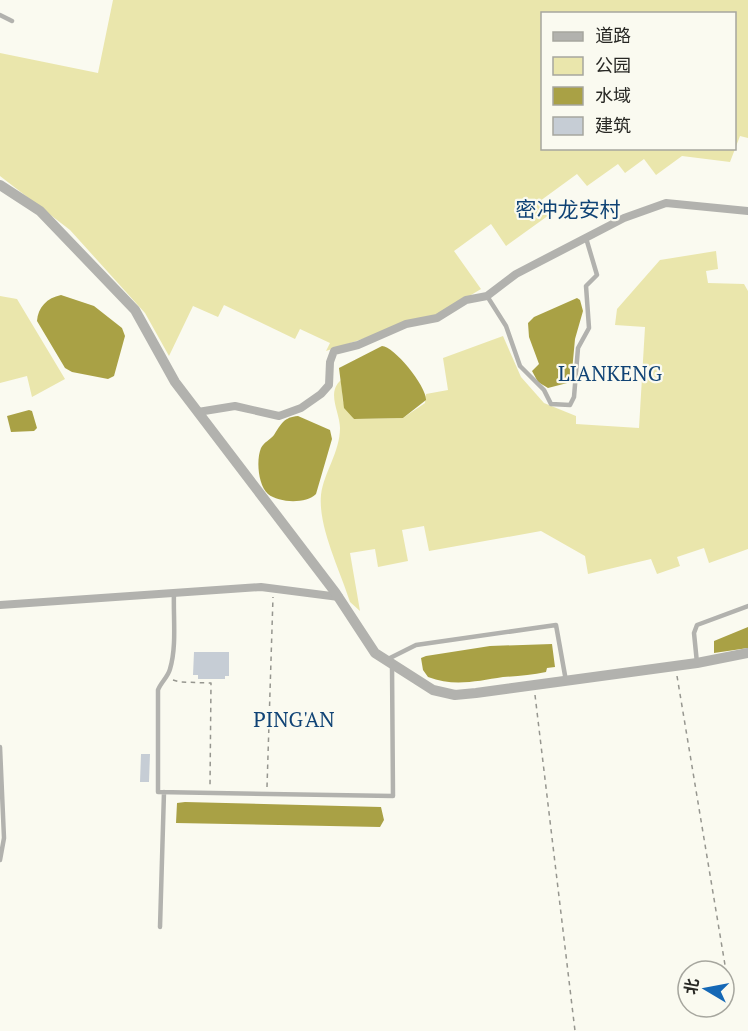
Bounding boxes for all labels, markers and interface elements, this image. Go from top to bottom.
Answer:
legend [541,12,736,150]
text: 道路 [595,23,631,47]
text: 公园 [595,53,631,77]
text: 水域 [595,83,631,107]
text: 建筑 [595,113,631,137]
district label: 密冲龙安村 [516,195,621,223]
district label: LIANKENG [558,359,663,387]
district label: PING'AN [253,705,335,733]
north arrow [676,959,736,1019]
text: 北 [679,977,703,996]

